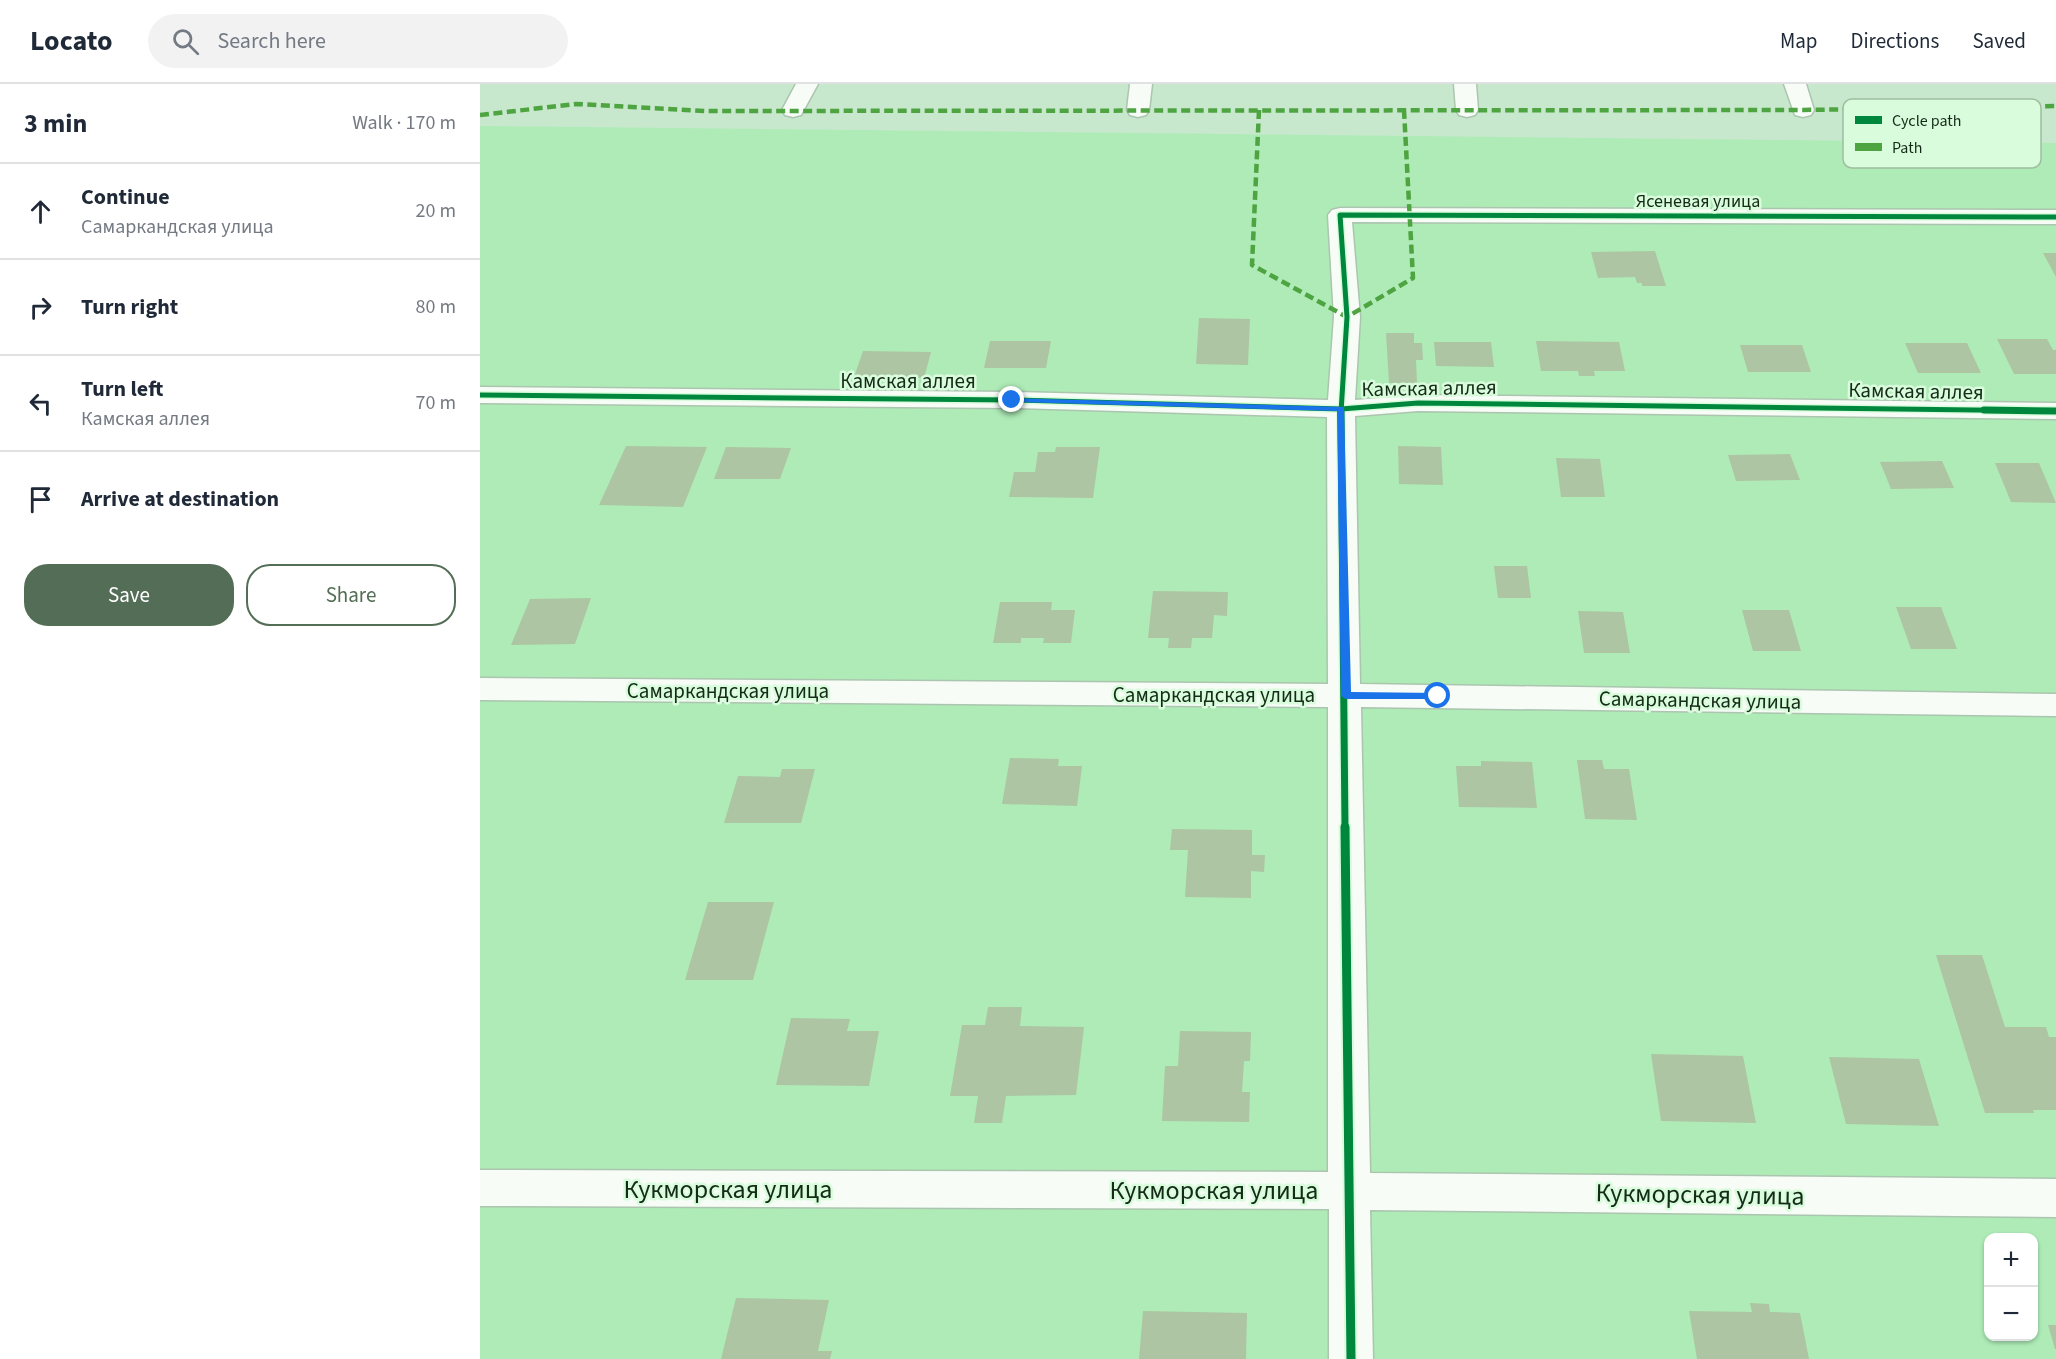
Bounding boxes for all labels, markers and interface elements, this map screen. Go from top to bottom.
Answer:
search box [148,14,568,68]
text: Locato [30,21,112,61]
icon: search [169,25,202,58]
text: Search here [217,25,326,57]
text: Map [1780,26,1818,56]
text: Directions [1851,26,1939,56]
text: Saved [1972,26,2026,56]
legend [1843,99,2041,168]
text: 3 min [24,105,87,142]
text: Walk · 170 m [352,109,456,137]
text: Cycle path [1892,110,1961,132]
text: Path [1892,137,1922,159]
text: Continue [81,181,170,213]
street label: Ясеневая улица [1636,189,1760,214]
icon: ahead [24,195,57,228]
text: 20 m [416,197,456,225]
text: Самаркандская улица [81,213,274,241]
icon: right [24,291,57,324]
text: Turn right [81,291,178,323]
text: 80 m [416,293,456,321]
street label: Камская аллея [840,366,976,396]
street label: Камская аллея [1361,372,1497,404]
text: Turn left [81,373,163,405]
street label: Камская аллея [1848,375,1984,407]
route end [998,386,1024,412]
icon: left [24,387,57,420]
text: 70 m [416,389,456,417]
text: Камская аллея [81,405,210,433]
icon: arrive [24,483,57,516]
text: Arrive at destination [81,483,279,515]
button: Save [24,564,234,626]
button: Share [246,564,456,626]
street label: Самаркандская улица [627,676,829,706]
street label: Самаркандская улица [1113,680,1315,710]
route start [1424,682,1450,708]
street label: Самаркандская улица [1599,683,1801,717]
street label: Кукморская улица [624,1171,832,1208]
street label: Кукморская улица [1110,1172,1318,1209]
street label: Кукморская улица [1595,1174,1805,1215]
map controls [1984,1233,2038,1341]
button: + [1984,1233,2038,1287]
button: − [1984,1287,2038,1341]

